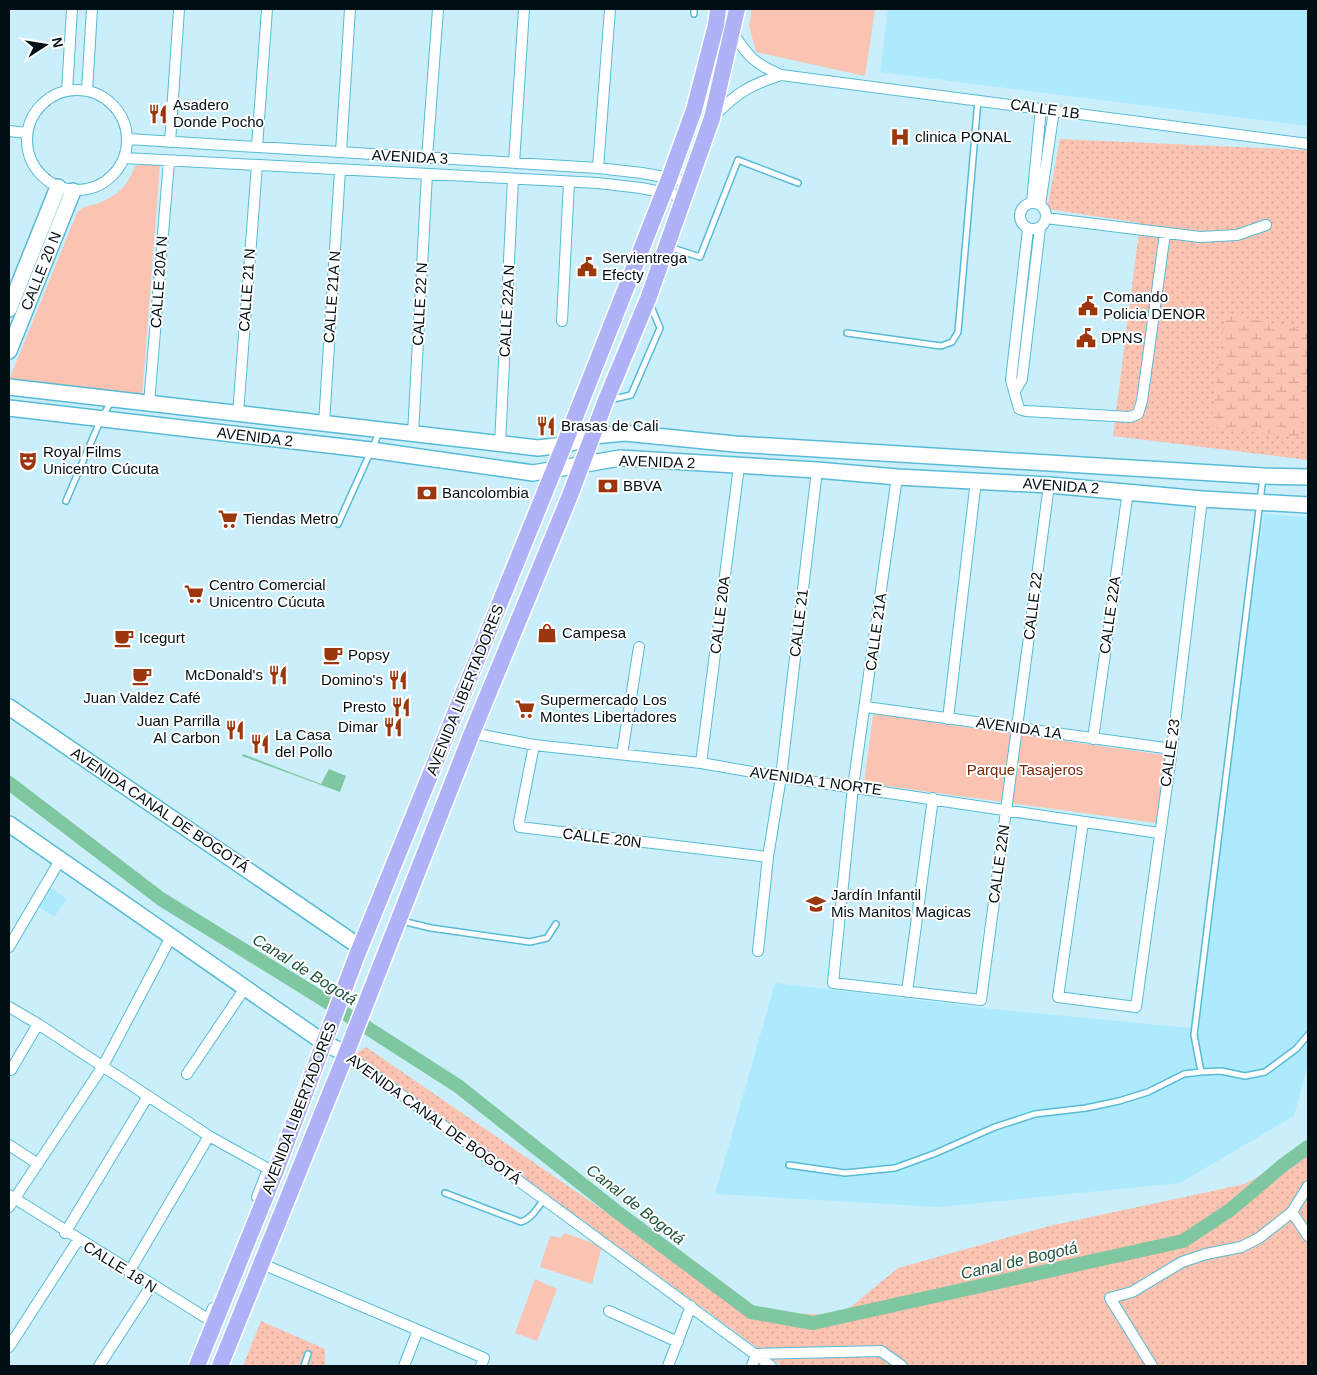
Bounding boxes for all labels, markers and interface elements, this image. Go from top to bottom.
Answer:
north arrow [20,20,70,70]
text: N [49,36,67,49]
street label: CALLE 1B [1009,95,1081,122]
place label: Asadero Donde Pocho [173,96,264,130]
restaurant icon: Asadero Donde Pocho [147,103,169,125]
hospital icon: clinica PONAL [889,126,911,148]
place label: clinica PONAL [915,128,1012,145]
street label: AVENIDA 3 [371,146,449,167]
street label: CALLE 20 N [17,229,64,313]
street label: CALLE 20A N [147,235,170,329]
street label: CALLE 21 N [235,248,258,332]
place label: Servientrega Efecty [602,249,688,283]
street label: CALLE 21A N [320,250,343,344]
public building icon: Servientrega Efecty [576,256,598,278]
street label: CALLE 22 N [409,262,430,346]
street label: CALLE 22A N [496,264,517,358]
place label: Comando Policia DENOR [1103,288,1206,322]
public building icon: Comando Policia DENOR [1077,295,1099,317]
public building icon: DPNS [1075,327,1097,349]
place label: DPNS [1101,329,1143,346]
restaurant icon: Brasas de Cali [535,415,557,437]
place label: Brasas de Cali [561,417,659,434]
street label: AVENIDA 2 [216,423,294,450]
place label: Royal Films Unicentro Cúcuta [43,443,160,477]
theatre icon: Royal Films Unicentro Cúcuta [17,450,39,472]
street label: AVENIDA 2 [619,452,696,471]
street label: AVENIDA 2 [1022,474,1100,497]
bank icon: BBVA [597,475,619,497]
place label: BBVA [623,477,662,494]
bank icon: Bancolombia [416,482,438,504]
place label: Bancolombia [442,484,529,501]
supermarket icon: Tiendas Metro [217,508,239,530]
place label: Tiendas Metro [243,510,338,527]
street label: CALLE 22 [1020,571,1045,641]
street label: CALLE 20A [706,575,733,655]
street label: CALLE 22A [1096,575,1123,655]
place label: Centro Comercial Unicentro Cúcuta [209,576,326,610]
supermarket icon: Centro Comercial Unicentro Cúcuta [183,583,205,605]
street label: CALLE 21 [786,588,811,658]
street label: CALLE 21A [862,592,889,672]
street label: AVENIDA LIBERTADORES [422,602,507,778]
shop icon: Campesa [536,622,558,644]
place label: Campesa [562,624,627,641]
cafe icon: Icegurt [113,627,135,649]
place label: Icegurt [139,629,186,646]
cafe icon: Popsy [322,644,344,666]
place label: Popsy [348,646,390,663]
restaurant icon: McDonald's [267,664,289,686]
cafe icon: Juan Valdez Café [131,665,153,687]
place label: McDonald's [185,666,263,683]
restaurant icon: Domino's [387,669,409,691]
place label: Domino's [321,671,383,688]
place label: Juan Valdez Café [83,689,201,706]
place label: Supermercado Los Montes Libertadores [540,691,677,725]
restaurant icon: Presto [390,696,412,718]
place label: Presto [343,698,386,715]
supermarket icon: Supermercado Los Montes Libertadores [514,698,536,720]
place label: Juan Parrilla Al Carbon [137,712,221,746]
street label: AVENIDA 1A [975,713,1063,742]
restaurant icon: Dimar [382,716,404,738]
place label: Dimar [338,718,378,735]
street label: CALLE 23 [1156,718,1183,788]
restaurant icon: Juan Parrilla Al Carbon [224,719,246,741]
place label: La Casa del Pollo [275,726,333,760]
restaurant icon: La Casa del Pollo [249,733,271,755]
street label: AVENIDA CANAL DE BOGOTÁ [68,744,252,876]
park label: Parque Tasajeros [967,761,1083,778]
street label: AVENIDA 1 NORTE [749,763,883,798]
street label: CALLE 20N [562,824,642,851]
street label: CALLE 22N [985,824,1012,904]
place label: Jardín Infantil Mis Manitos Magicas [831,886,971,920]
school or university icon: Jardín Infantil Mis Manitos Magicas [805,893,827,915]
water label: Canal de Bogotá [250,931,360,1008]
street label: AVENIDA LIBERTADORES [258,1020,339,1196]
street label: AVENIDA CANAL DE BOGOTÁ [344,1050,525,1187]
water label: Canal de Bogotá [583,1161,688,1248]
street label: CALLE 18 N [80,1237,160,1296]
water label: Canal de Bogotá [959,1239,1079,1282]

